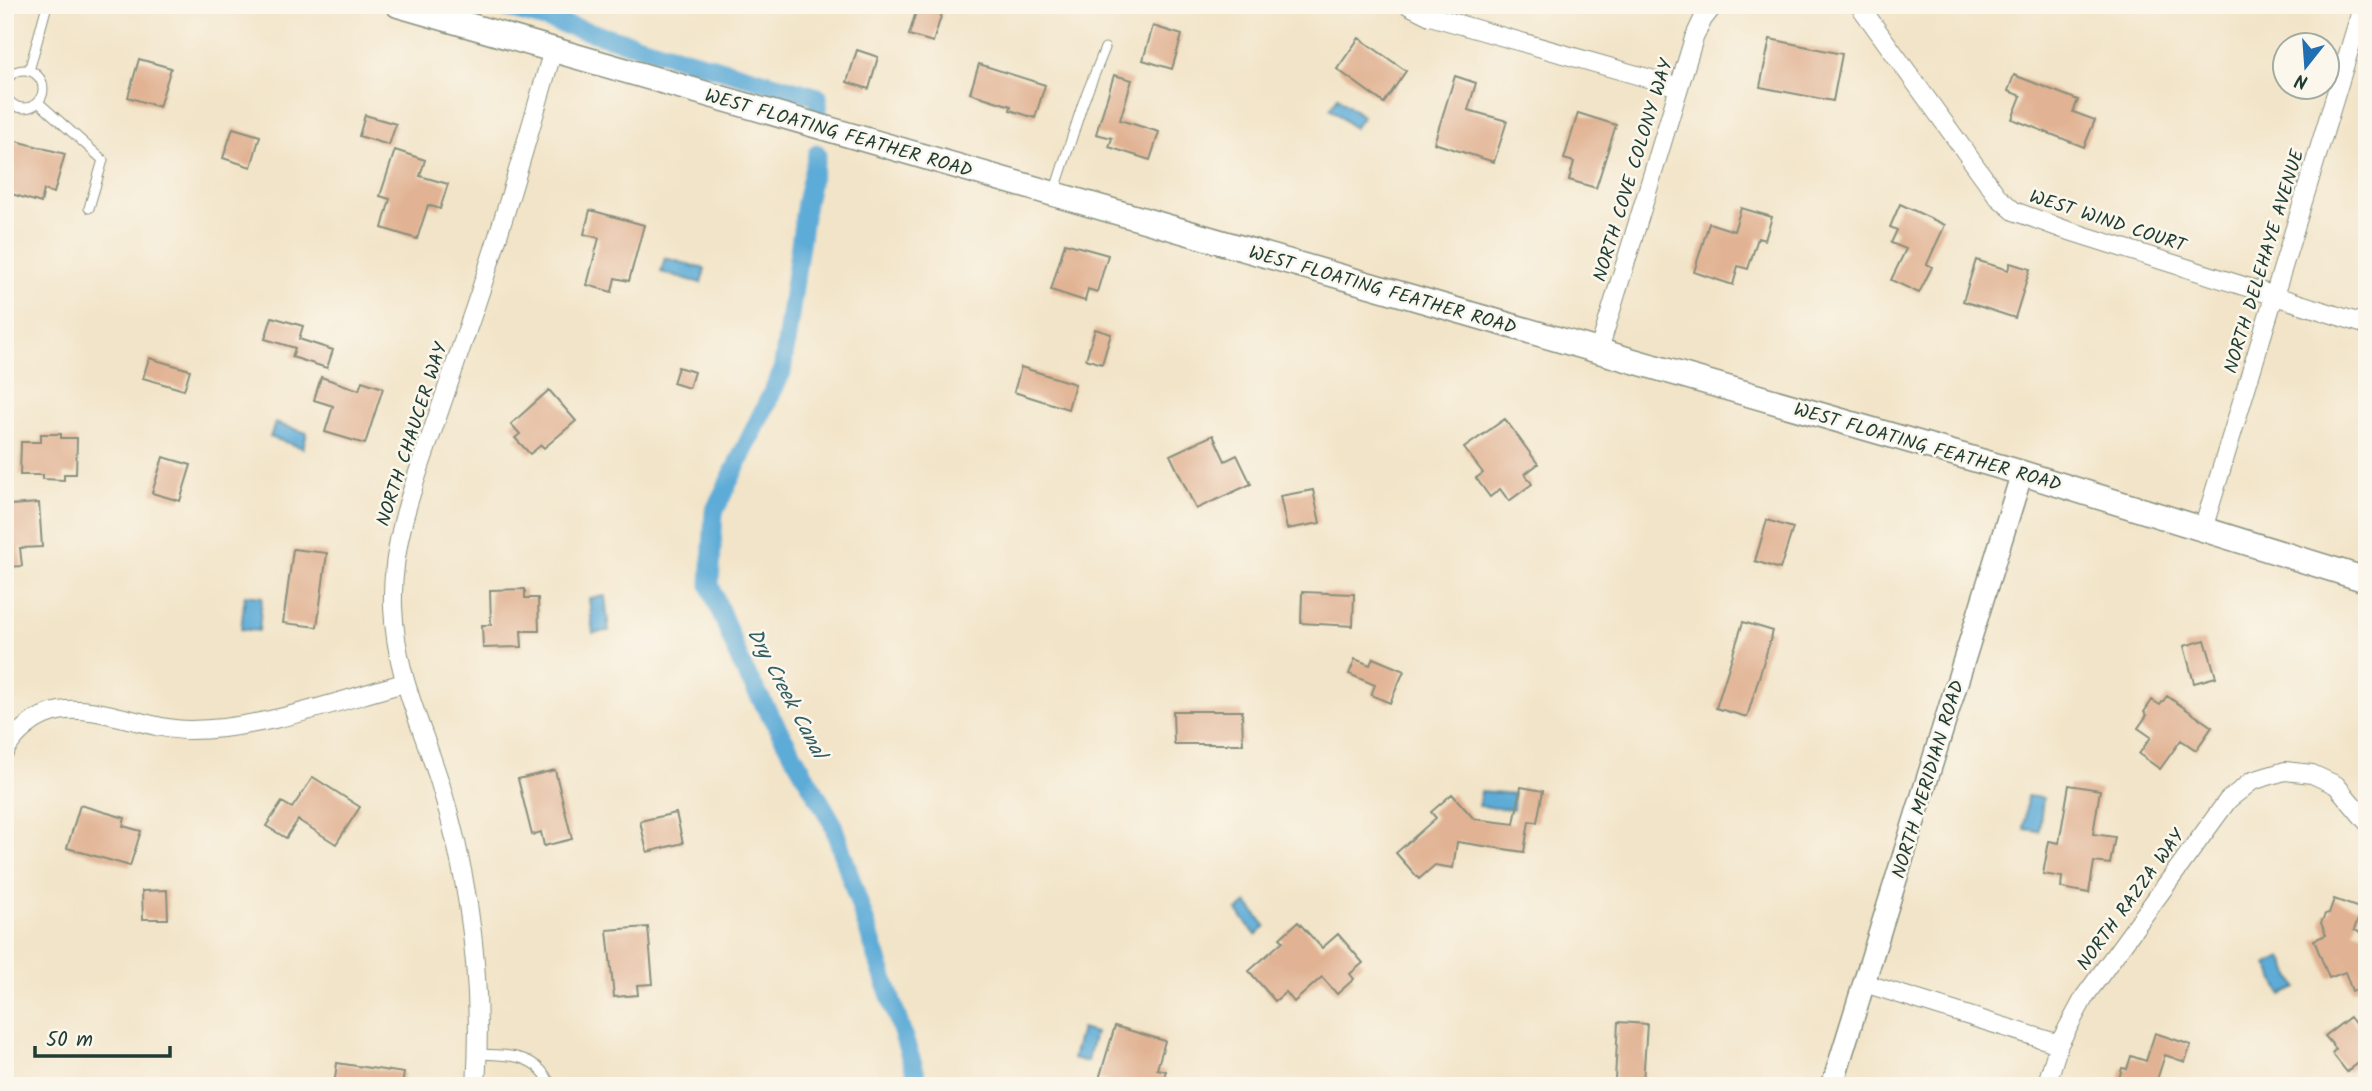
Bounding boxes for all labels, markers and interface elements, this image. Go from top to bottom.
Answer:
north arrow [2270,32,2340,102]
street label: NORTH COVE COLONY WAY [1586,54,1682,286]
text: N [2291,64,2312,96]
street label: WEST FLOATING FEATHER ROAD [701,81,976,187]
street label: NORTH DELEHAYE AVENUE [2216,145,2314,377]
street label: WEST WIND COURT [2025,182,2191,262]
street label: WEST FLOATING FEATHER ROAD [1245,238,1520,344]
street label: NORTH CHAUCER WAY [369,338,457,530]
street label: WEST FLOATING FEATHER ROAD [1790,395,2065,501]
water label: Dry Creek Canal [737,622,836,768]
street label: NORTH MERIDIAN ROAD [1884,677,1973,882]
street label: NORTH RAZZA WAY [2070,822,2194,977]
scale bar [35,1014,170,1058]
text: 50 m [46,1024,93,1057]

